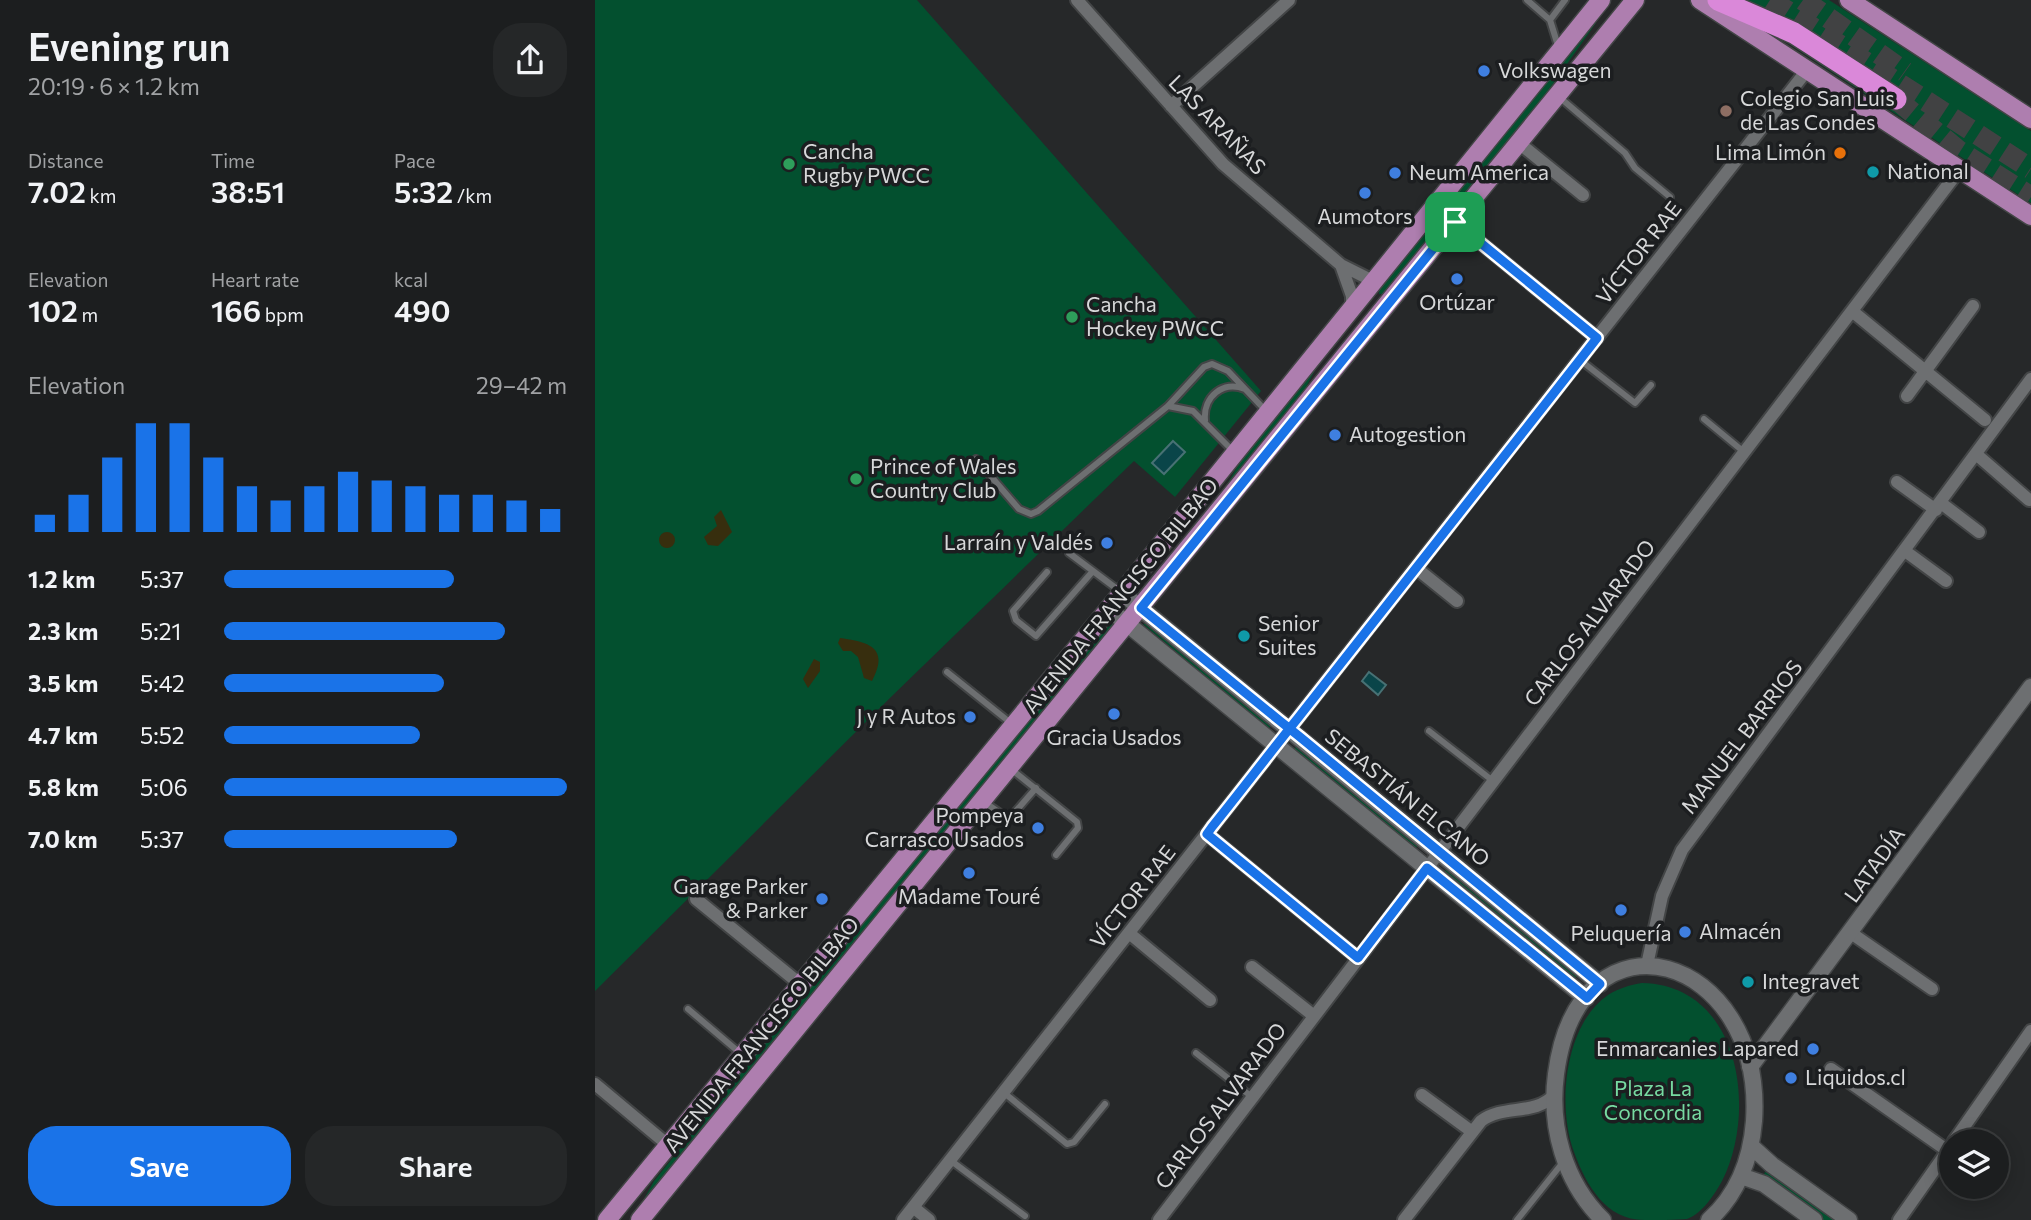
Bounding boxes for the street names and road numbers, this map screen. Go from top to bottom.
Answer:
street label: LAS ARAÑAS [1164,69,1272,179]
street label: VÍCTOR RAE [1590,196,1686,309]
street label: AVENIDA FRANCISCO BILBAO [1017,472,1223,718]
street label: CARLOS ALVARADO [1518,534,1659,710]
street label: MANUEL BARRIOS [1675,654,1807,818]
street label: SEBASTIÁN ELCANO [1321,723,1495,871]
street label: LATADÍA [1838,822,1909,907]
street label: VÍCTOR RAE [1084,840,1180,953]
street label: AVENIDA FRANCISCO BILBAO [658,911,864,1157]
street label: CARLOS ALVARADO [1149,1017,1290,1193]

